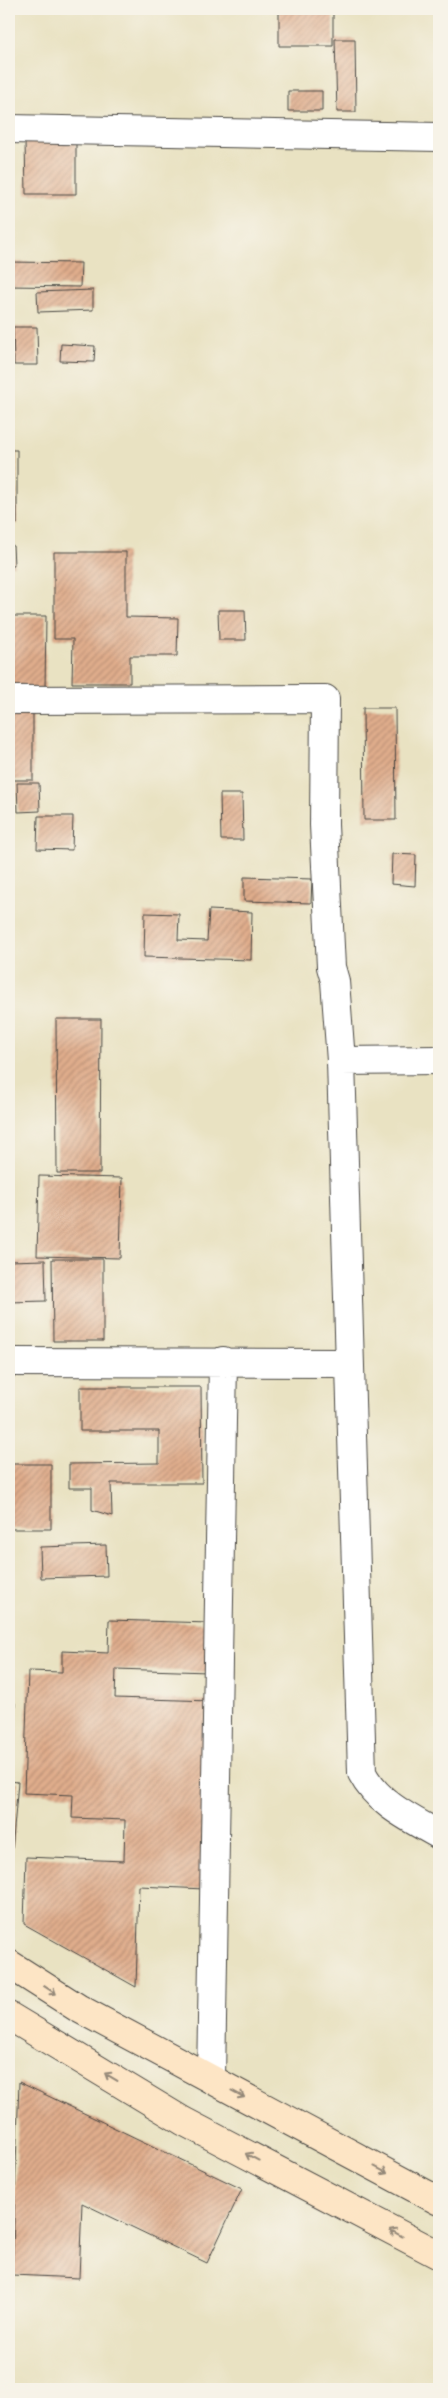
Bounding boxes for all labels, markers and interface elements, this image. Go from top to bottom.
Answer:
one-way arrow [42,1985,56,1995]
one-way arrow [104,2072,118,2082]
one-way arrow [230,2090,245,2099]
one-way arrow [245,2152,260,2161]
one-way arrow [374,2165,389,2175]
one-way arrow [389,2228,404,2237]

